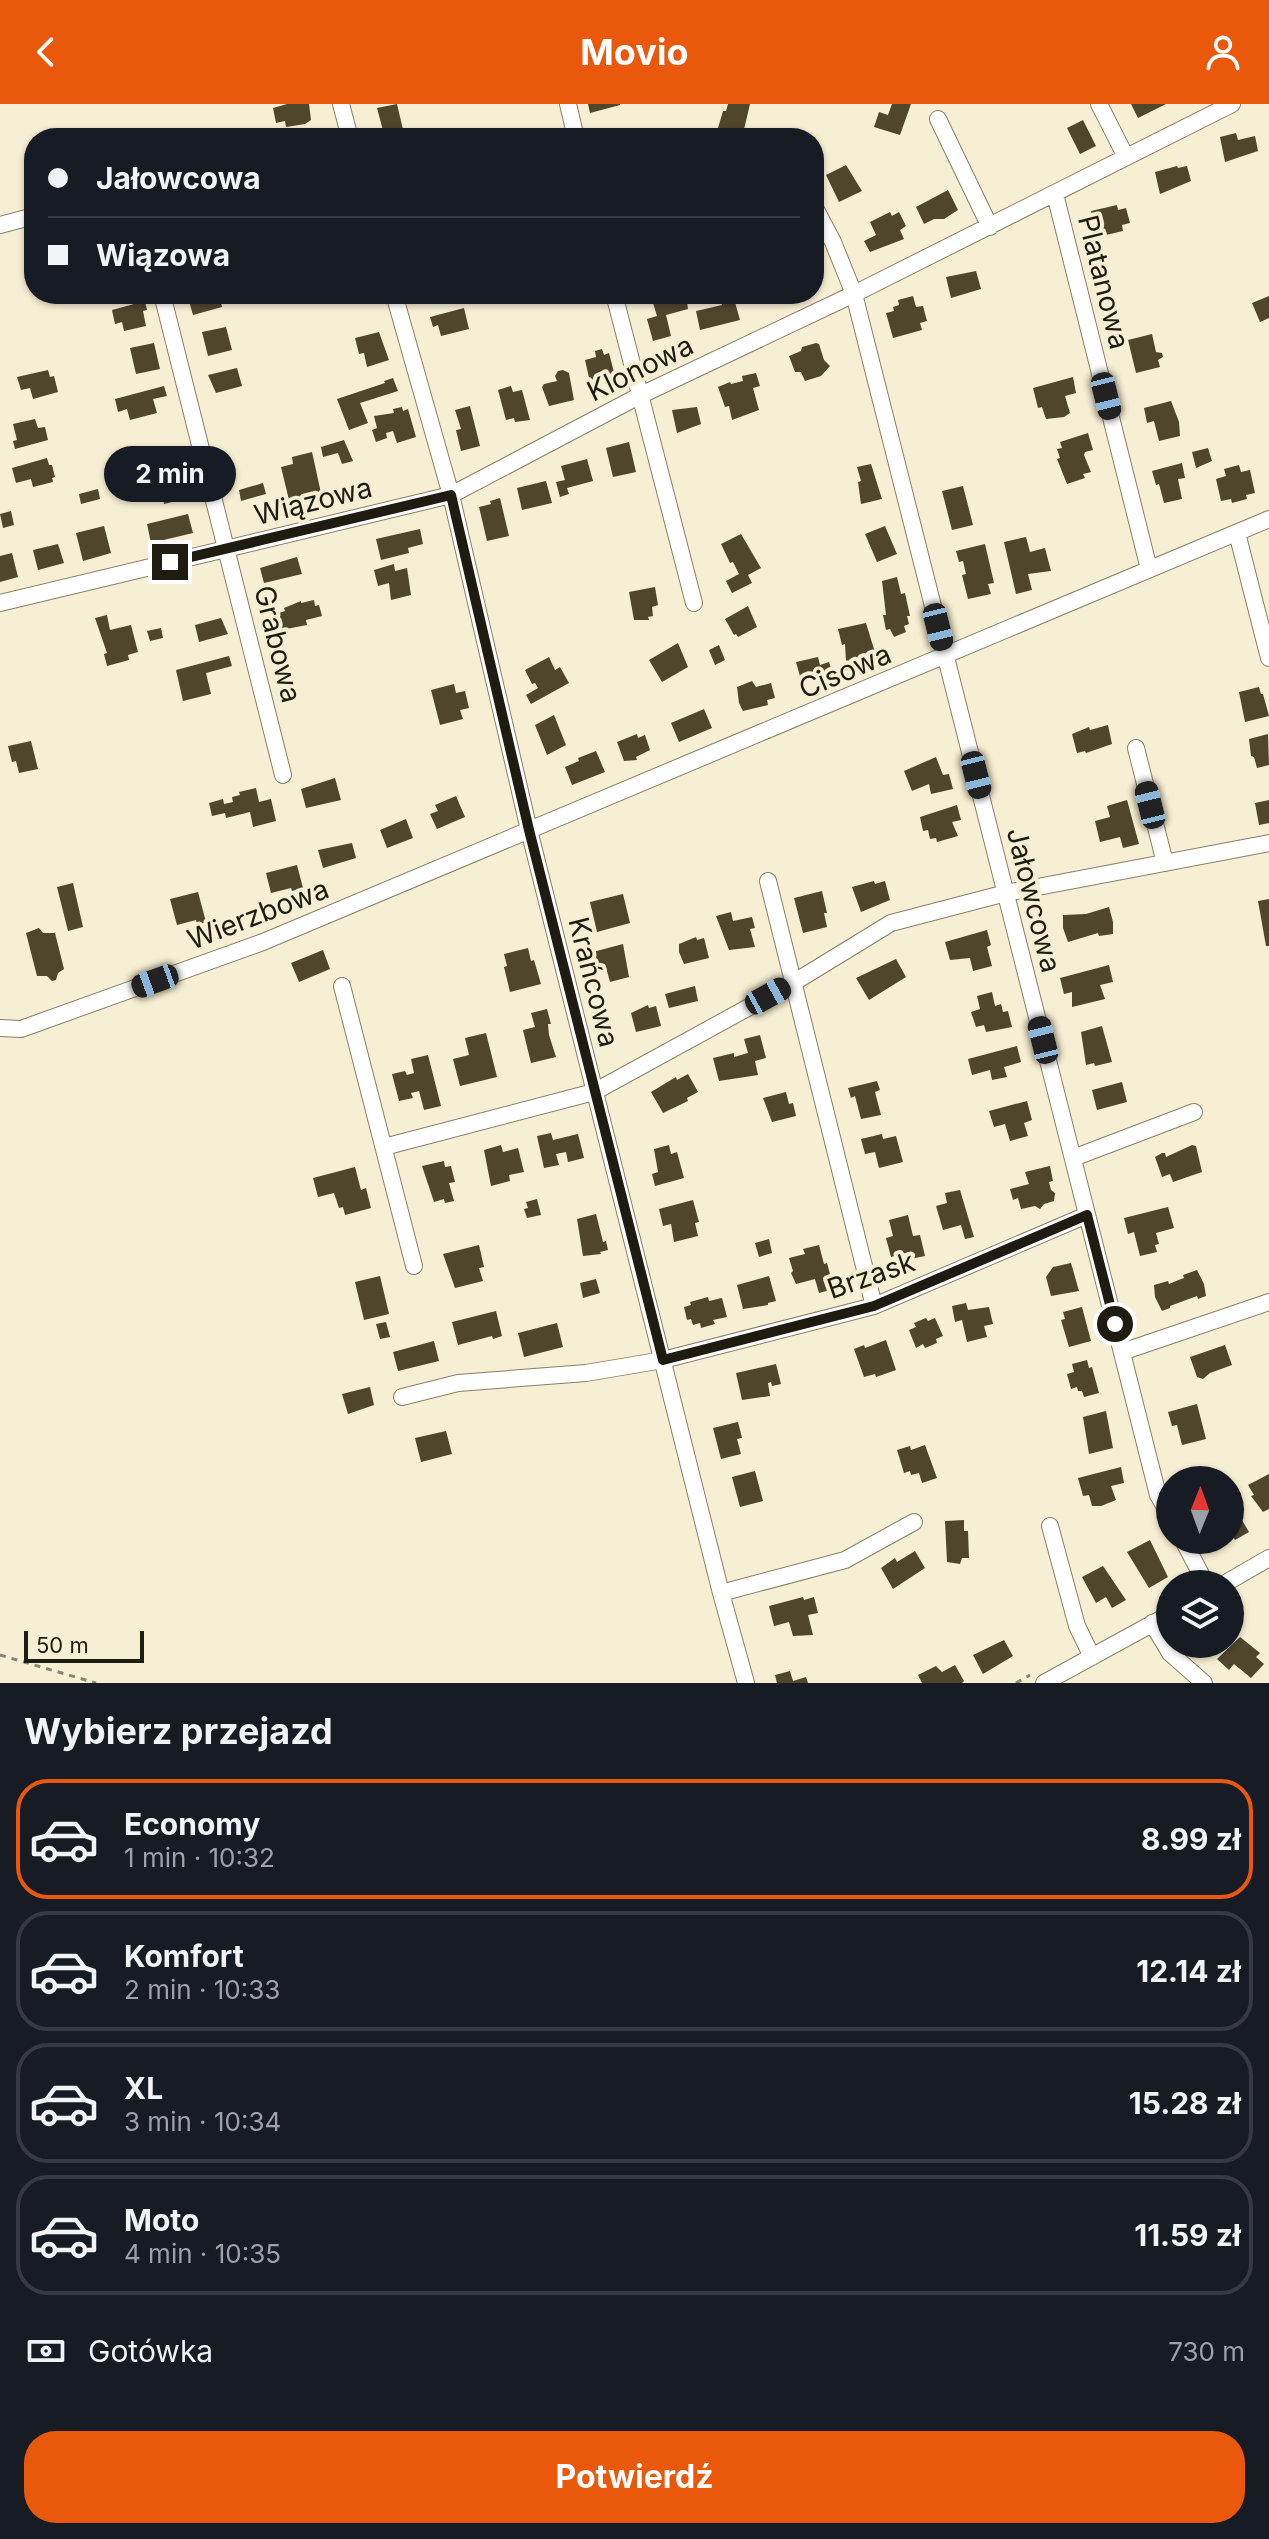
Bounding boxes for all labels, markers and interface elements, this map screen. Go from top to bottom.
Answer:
icon: back [24,30,68,74]
text: Movio [580,30,689,74]
icon: person [1201,30,1245,74]
text: Jałowcowa [96,160,261,196]
street label: Platanowa [1071,211,1137,353]
text: Wiązowa [96,237,230,273]
street label: Klonowa [581,328,699,408]
car [1089,370,1123,422]
callout: 2 min [104,446,236,502]
text: 2 min [135,458,205,489]
street label: Wiązowa [251,470,375,532]
route end [152,544,188,580]
street label: Grabowa [247,582,309,706]
car [921,601,955,653]
street label: Cisowa [794,636,896,706]
car [959,749,993,801]
car [1133,779,1167,831]
street label: Jałowcowa [1000,824,1068,976]
street label: Wierzbowa [182,871,334,957]
street label: Krańcowa [561,914,627,1050]
car [128,962,182,1000]
car [741,974,795,1018]
car [1026,1014,1060,1066]
street label: Brzask [823,1244,919,1306]
route start [1097,1306,1133,1342]
north arrow [1156,1466,1244,1554]
map controls [1156,1466,1244,1658]
button: layers [1156,1570,1244,1658]
scale bar [24,1627,144,1663]
text: 50 m [36,1632,89,1658]
text: Wybierz przejazd [24,1709,333,1753]
icon: car [28,1803,100,1875]
text: Economy [124,1806,260,1842]
text: 8.99 zł [1141,1821,1241,1857]
text: 1 min · 10:32 [124,1842,275,1873]
icon: car [28,1935,100,2007]
text: Komfort [124,1938,244,1974]
text: 12.14 zł [1136,1953,1241,1989]
text: 2 min · 10:33 [124,1974,280,2005]
icon: car [28,2067,100,2139]
text: XL [124,2070,163,2106]
text: 15.28 zł [1129,2085,1241,2121]
text: 3 min · 10:34 [124,2106,281,2137]
icon: car [28,2199,100,2271]
text: Moto [124,2202,199,2238]
text: 11.59 zł [1134,2217,1241,2253]
text: 4 min · 10:35 [124,2238,281,2269]
icon: cash [24,2329,68,2373]
text: Gotówka [88,2333,213,2369]
text: 730 m [1168,2336,1245,2367]
button: Potwierdź [24,2431,1245,2523]

